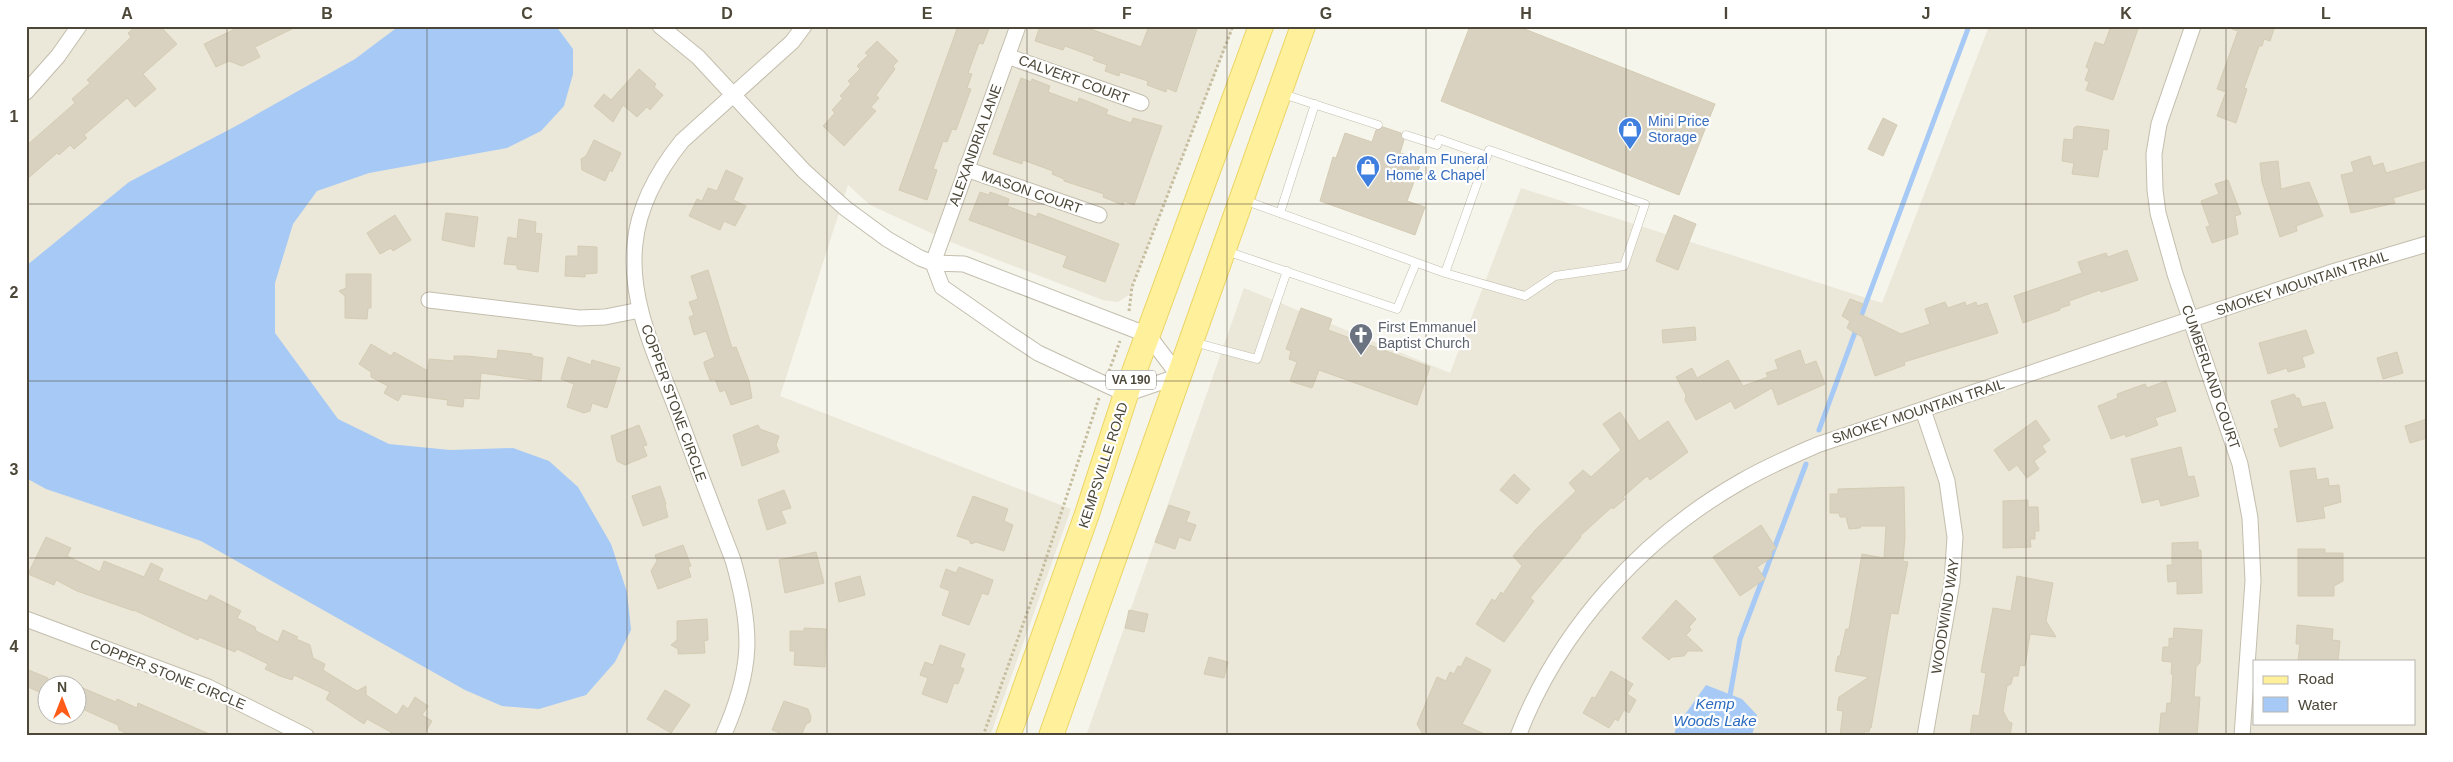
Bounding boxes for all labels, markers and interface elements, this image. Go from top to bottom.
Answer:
text: A [121,5,133,22]
text: B [321,5,333,22]
text: C [521,5,533,22]
text: D [721,5,733,22]
text: E [922,5,933,22]
text: F [1122,5,1132,22]
text: G [1320,5,1332,22]
text: H [1520,5,1532,22]
text: I [1724,5,1728,22]
text: J [1922,5,1930,22]
text: K [2120,5,2132,22]
text: L [2321,5,2331,22]
street label: CALVERT COURT [1017,52,1132,107]
street label: ALEXANDRIA LANE [946,82,1004,208]
text: 1 [10,108,19,125]
place label: Mini Price Storage [1648,113,1710,145]
shop icon: Mini Price Storage [1617,116,1643,150]
place label: Graham Funeral Home & Chapel [1386,151,1488,183]
shop icon: Graham Funeral Home & Chapel [1355,154,1381,188]
street label: MASON COURT [980,167,1085,217]
street label: SMOKEY MOUNTAIN TRAIL [2214,247,2390,318]
text: 2 [10,284,19,301]
street label: CUMBERLAND COURT [2179,303,2243,452]
place label: First Emmanuel Baptist Church [1378,319,1476,351]
street label: COPPER STONE CIRCLE [638,322,710,484]
church icon: First Emmanuel Baptist Church [1348,322,1374,356]
road number: VA 190 [1106,370,1156,390]
street label: SMOKEY MOUNTAIN TRAIL [1830,375,2006,446]
street label: KEMPSVILLE ROAD [1075,400,1131,530]
text: 3 [10,461,19,478]
street label: WOODWIND WAY [1928,556,1962,675]
street label: COPPER STONE CIRCLE [88,635,248,713]
text: 4 [10,638,19,655]
legend [2253,660,2416,724]
text: Road [2298,670,2334,687]
north arrow [38,674,88,724]
text: N [57,679,67,695]
water label: Kemp Woods Lake [1673,695,1757,729]
text: Water [2298,696,2337,713]

